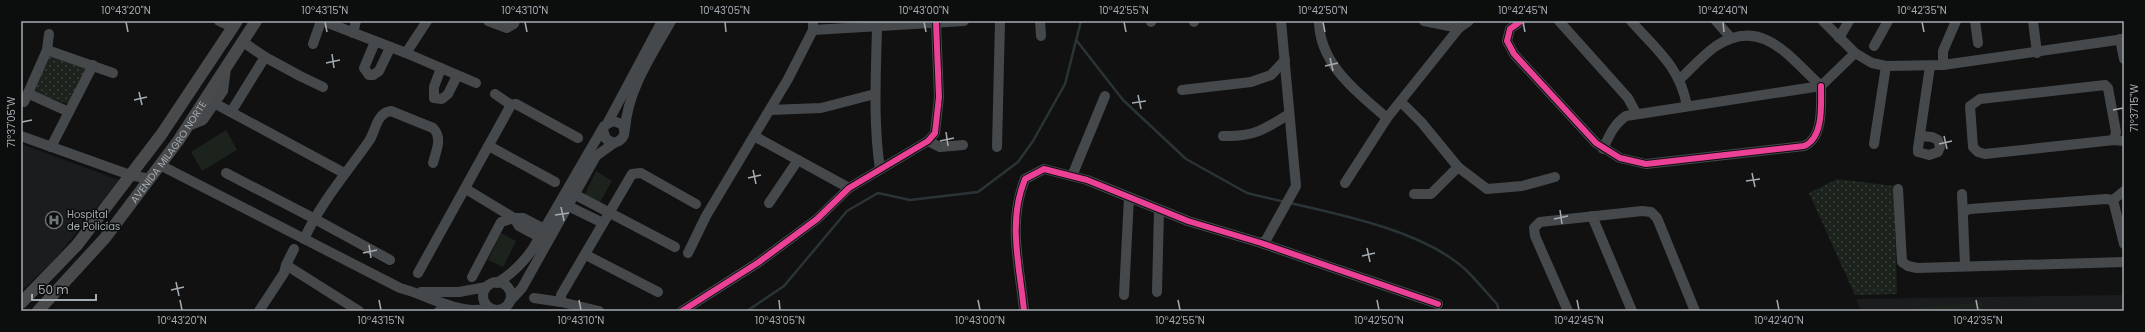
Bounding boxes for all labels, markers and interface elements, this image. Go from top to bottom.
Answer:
text: 10°43'20"N [101,3,151,18]
text: 10°43'15"N [302,3,348,18]
text: 10°43'10"N [502,3,548,18]
text: 10°43'05"N [700,3,750,18]
text: 10°43'00"N [899,3,949,18]
text: 10°42'55"N [1099,3,1149,18]
text: 10°42'50"N [1298,3,1348,18]
text: 10°42'45"N [1498,3,1548,18]
text: 10°42'40"N [1698,3,1748,18]
text: 10°42'35"N [1897,3,1947,18]
text: 71°37'15"W [2127,84,2142,132]
text: 71°37'05"W [4,96,19,147]
street label: AVENIDA MILAGRO NORTE [126,98,210,206]
place label: Hospital de Policías [67,207,120,234]
hospital icon: Hospital de Policías [44,210,64,230]
scale bar [32,276,96,302]
text: 50 m [38,281,69,298]
text: 10°43'20"N [157,313,207,328]
text: 10°43'15"N [358,313,404,328]
text: 10°43'10"N [558,313,604,328]
text: 10°43'05"N [755,313,805,328]
text: 10°43'00"N [955,313,1005,328]
text: 10°42'55"N [1155,313,1205,328]
text: 10°42'50"N [1354,313,1404,328]
text: 10°42'45"N [1554,313,1604,328]
text: 10°42'40"N [1754,313,1804,328]
text: 10°42'35"N [1953,313,2003,328]

